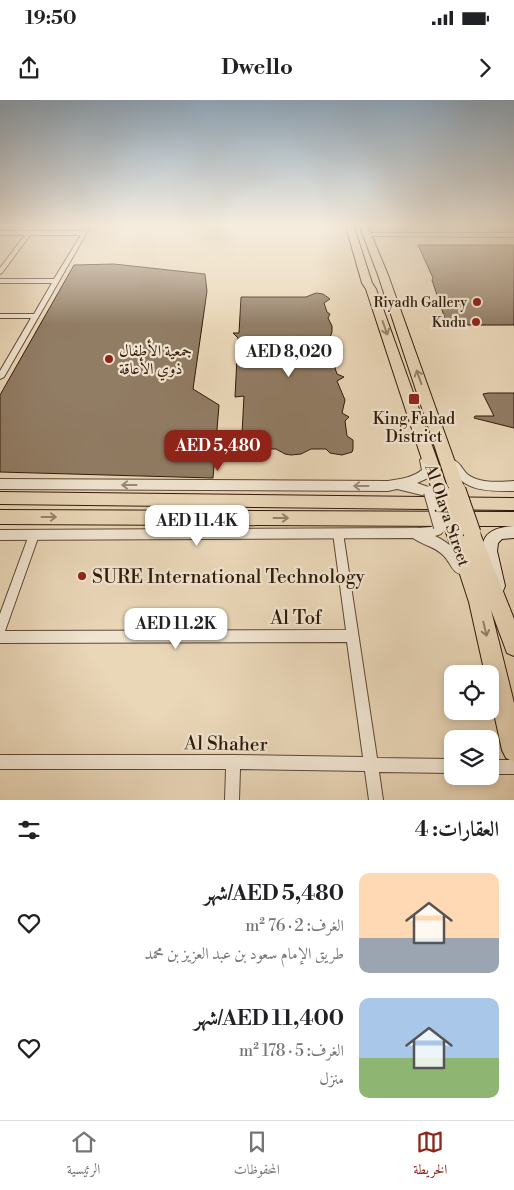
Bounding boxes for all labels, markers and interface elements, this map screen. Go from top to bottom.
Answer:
text: 19:50 [25,6,77,30]
icon: share [15,54,43,82]
text: Dwello [221,54,293,81]
icon: forward [471,54,499,82]
place label: Riyadh Gallery [374,294,467,312]
marker: Riyadh Gallery [471,296,483,308]
place label: Kudu [432,314,466,332]
marker: Kudu [470,316,482,328]
one-way arrow [380,320,390,336]
pin: AED 8,020 [232,336,346,378]
place label: جمعية الأطفال ذوي الأعاقة [119,339,192,381]
text: AED 8,020 [246,342,332,362]
marker: جمعية الأطفال ذوي الأعاقة [103,353,115,365]
one-way arrow [413,370,423,386]
marker: King Fahad District [407,392,421,406]
place label: King Fahad District [373,409,455,447]
pin: AED 5,480 [161,430,275,472]
text: AED 5,480 [175,436,261,456]
street label: Al Olaya Street [420,461,474,569]
one-way arrow [121,480,137,490]
one-way arrow [353,481,370,491]
pin: AED 11.4K [140,504,254,547]
text: AED 11.4K [156,511,238,531]
one-way arrow [40,512,56,522]
one-way arrow [272,513,289,523]
place label: SURE International Technology [92,565,366,589]
marker: SURE International Technology [76,570,88,582]
street label: Al Tof [269,606,323,630]
pin: AED 11.2K [119,608,233,650]
text: AED 11.2K [135,614,217,634]
one-way arrow [481,620,490,636]
map controls [444,665,499,785]
button: locate [444,665,499,720]
button: layers [444,730,499,785]
street label: Al Shaher [183,731,268,757]
icon: filters [15,816,43,844]
text: العقارات: 4 [415,817,499,843]
text: AED 5,480/شهر [204,881,344,907]
icon: home [399,893,459,953]
icon: heart [15,909,43,937]
text: الغرف: 2 · 76 m² [245,916,344,936]
text: طريق الإمام سعود بن عبد العزيز بن محمد [144,944,344,964]
text: AED 11,400/شهر [194,1006,344,1032]
icon: home [399,1018,459,1078]
icon: heart [15,1034,43,1062]
text: الغرف: 5 · 178 m² [239,1041,344,1061]
text: منزل [319,1069,344,1089]
tab: الرئيسية [67,1128,100,1183]
tab: المحفوظات [234,1128,280,1183]
tab: الخريطة [413,1128,447,1183]

